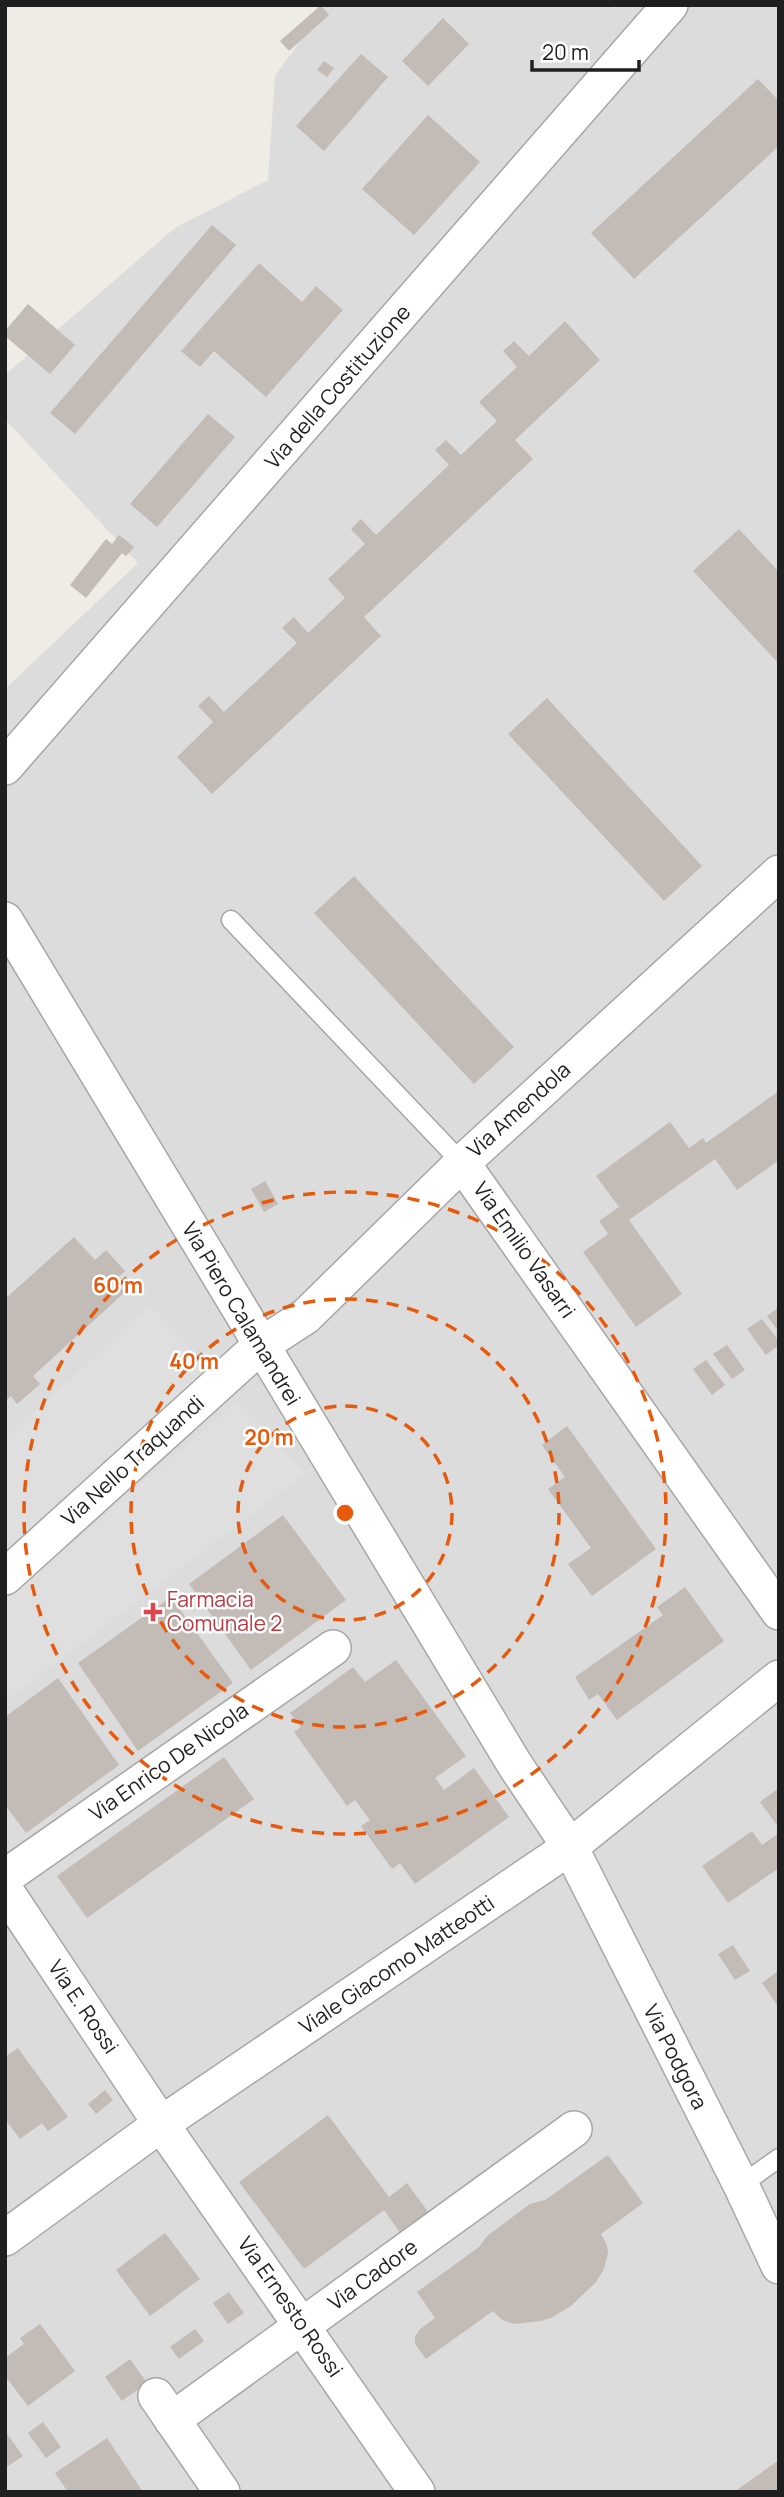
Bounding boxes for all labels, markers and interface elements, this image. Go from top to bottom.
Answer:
scale bar [532,28,639,72]
text: 20 m [542,38,589,66]
street label: Via della Costituzione [258,298,416,474]
street label: Via Amendola [461,1055,576,1163]
street label: Via Emilio Vasarri [467,1176,582,1323]
street label: Via Piero Calamandrei [176,1217,308,1410]
text: 60 m [93,1271,143,1299]
text: 40 m [169,1347,219,1375]
street label: Via Nello Traquandi [55,1389,210,1532]
text: 20 m [244,1423,294,1451]
centre of rings [333,1501,357,1525]
place label: Farmacia Comunale 2 [167,1585,282,1637]
marker: Farmacia Comunale 2 [145,1604,161,1620]
street label: Via Enrico De Nicola [83,1696,253,1827]
street label: Viale Giacomo Matteotti [293,1888,499,2040]
street label: Via E. Rossi [42,1954,125,2059]
street label: Via Podgora [638,1999,714,2114]
street label: Via Ernesto Rossi [232,2231,350,2382]
street label: Via Cadore [322,2232,423,2316]

